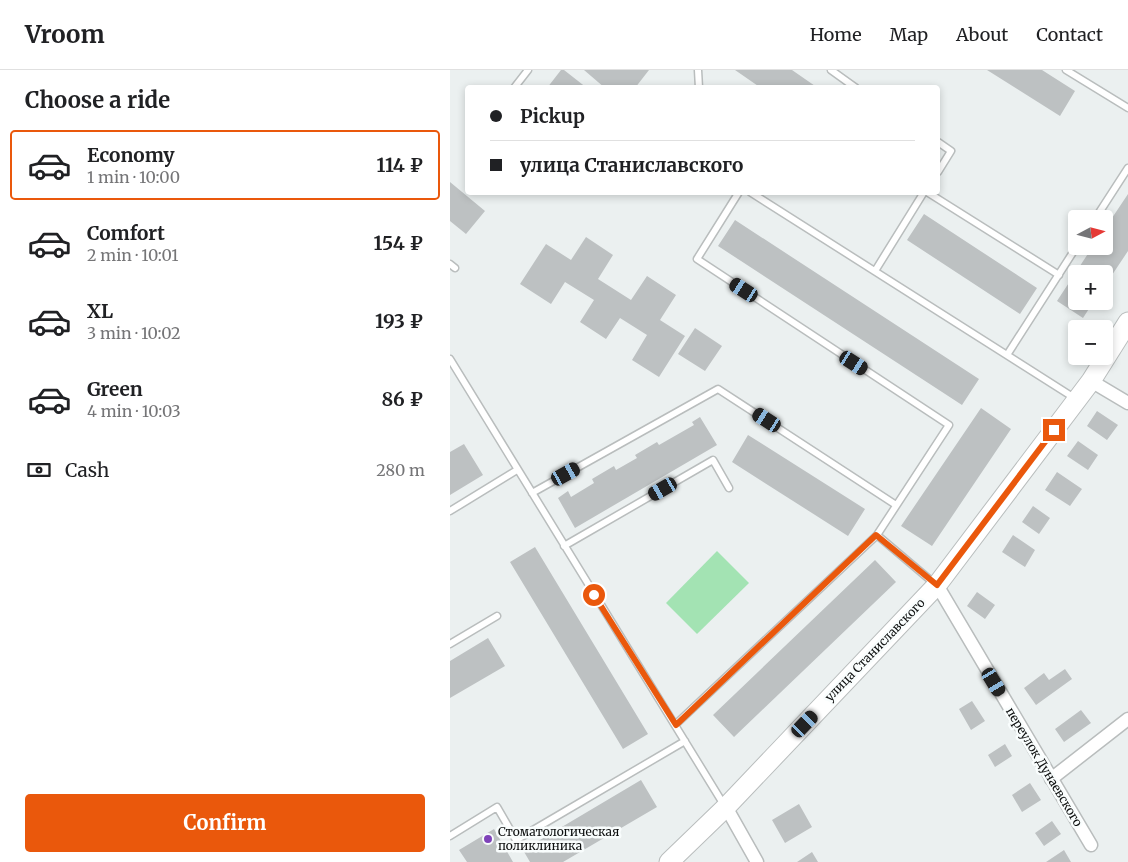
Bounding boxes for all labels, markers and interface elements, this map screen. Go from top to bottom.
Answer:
text: Vroom [25,19,105,50]
text: Home [810,23,862,46]
text: Map [890,23,928,46]
text: About [956,23,1008,46]
text: Contact [1036,23,1103,46]
text: Choose a ride [25,86,170,114]
text: Pickup [520,104,585,128]
icon: car [27,143,72,188]
text: Economy [87,143,175,167]
text: 114 ₽ [377,153,423,177]
text: улица Станиславского [520,153,743,177]
text: 1 min · 10:00 [87,167,180,187]
north arrow [1068,210,1112,255]
map controls [1068,210,1113,365]
icon: car [27,221,72,266]
text: Comfort [87,221,165,245]
text: 154 ₽ [374,231,423,255]
text: 2 min · 10:01 [87,245,179,265]
button: + [1068,265,1113,310]
car [727,276,760,304]
icon: car [27,299,72,344]
text: XL [87,299,113,323]
text: 193 ₽ [375,309,423,333]
button: − [1068,320,1113,365]
text: 3 min · 10:02 [87,323,181,343]
car [837,349,870,377]
icon: car [27,377,72,422]
text: Green [87,377,143,401]
text: 86 ₽ [381,387,423,411]
text: 4 min · 10:03 [87,401,181,421]
car [750,406,783,434]
route end [1043,419,1065,441]
icon: cash [25,456,53,484]
text: Cash [65,458,109,482]
text: 280 m [376,460,425,480]
car [549,460,582,488]
car [646,475,679,503]
route start [583,584,605,606]
street label: улица Станиславского [822,595,928,704]
car [979,665,1008,699]
street label: переулок Дунаевского [1003,705,1086,829]
car [789,708,820,740]
button: Confirm [25,794,425,852]
place label: Стоматологическая поликлиника [498,824,619,853]
marker: Стоматологическая поликлиника [482,833,494,845]

